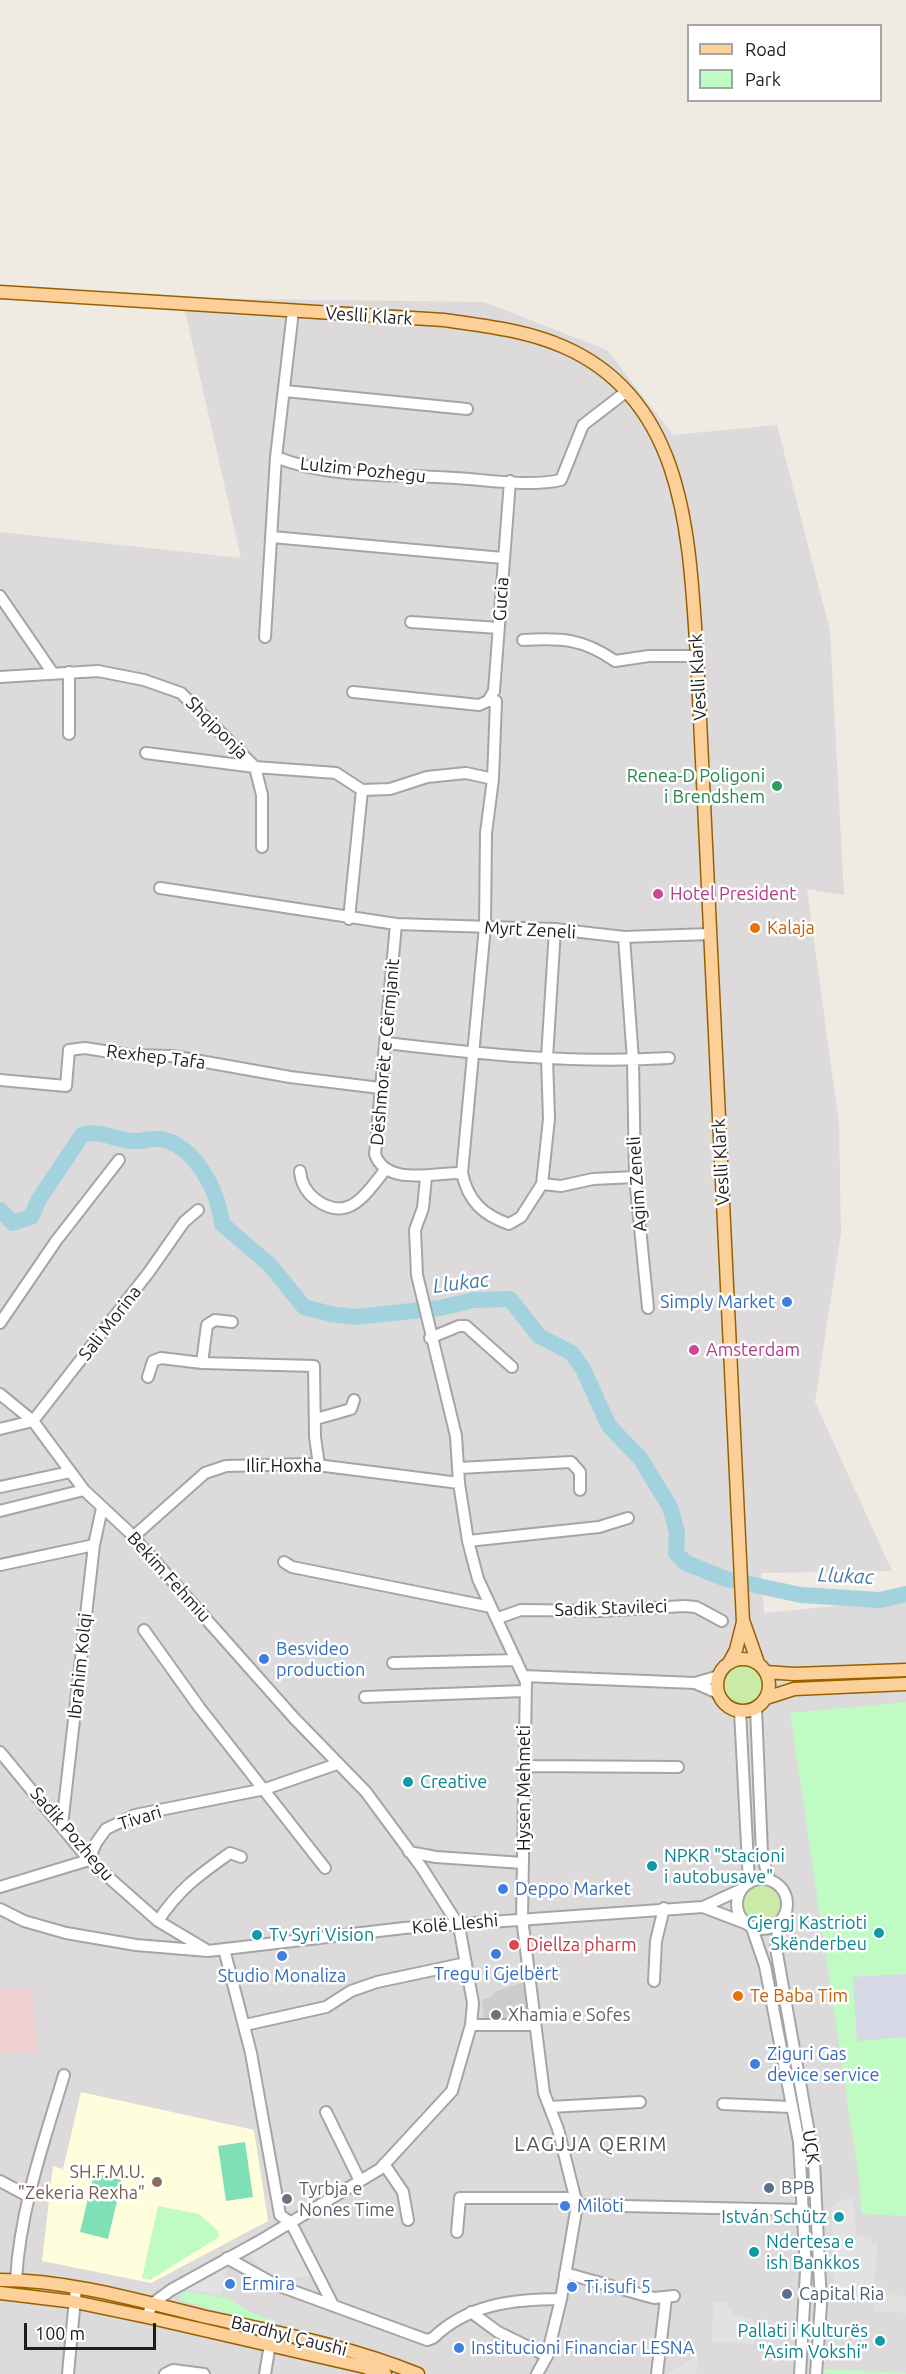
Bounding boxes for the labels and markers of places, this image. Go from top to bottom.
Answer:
place label: Renea-D Poligoni i Brendshem [627,765,765,808]
marker: Renea-D Poligoni i Brendshem [770,779,784,793]
place label: Hotel President [670,883,796,905]
marker: Hotel President [651,887,665,901]
place label: Kalaja [767,917,815,939]
marker: Kalaja [748,921,762,935]
place label: Simply Market [660,1291,775,1313]
marker: Simply Market [780,1295,794,1309]
place label: Amsterdam [706,1339,800,1361]
marker: Amsterdam [687,1343,701,1357]
place label: Besvideo production [276,1638,365,1680]
marker: Besvideo production [257,1652,271,1666]
place label: Creative [420,1771,487,1793]
marker: Creative [401,1775,415,1789]
place label: NPKR "Stacioni i autobusave" [664,1845,785,1888]
marker: NPKR "Stacioni i autobusave" [645,1859,659,1873]
place label: Deppo Market [515,1878,631,1900]
marker: Deppo Market [496,1882,510,1896]
place label: Gjergj Kastrioti Skënderbeu [747,1912,867,1954]
place label: Tv Syri Vision [269,1924,374,1946]
marker: Gjergj Kastrioti Skënderbeu [872,1926,886,1940]
marker: Tv Syri Vision [250,1928,264,1942]
place label: Diellza pharm [526,1934,637,1956]
marker: Diellza pharm [507,1938,521,1952]
marker: Tregu i Gjelbërt [489,1947,503,1961]
marker: Studio Monaliza [275,1949,289,1963]
place label: Tregu i Gjelbërt [434,1963,558,1985]
place label: Studio Monaliza [218,1965,346,1987]
place label: Te Baba Tim [750,1985,848,2007]
marker: Te Baba Tim [731,1989,745,2003]
place label: Xhamia e Sofes [508,2004,631,2026]
marker: Xhamia e Sofes [489,2008,503,2022]
place label: Ziguri Gas device service [767,2043,879,2086]
marker: Ziguri Gas device service [748,2057,762,2071]
place label: SH.F.M.U. "Zekeria Rexha" [18,2161,145,2204]
marker: SH.F.M.U. "Zekeria Rexha" [150,2175,164,2189]
place label: BPB [781,2177,815,2199]
place label: Tyrbja e Nones Time [299,2178,395,2220]
marker: BPB [762,2181,776,2195]
marker: Tyrbja e Nones Time [280,2192,294,2206]
place label: Miloti [577,2195,624,2217]
marker: Miloti [558,2199,572,2213]
place label: István Schütz [721,2206,827,2228]
marker: István Schütz [832,2210,846,2224]
place label: Ndertesa e ish Bankkos [766,2231,860,2274]
marker: Ndertesa e ish Bankkos [747,2245,761,2259]
place label: Ermira [242,2273,295,2295]
place label: Ti isufi 5 [584,2276,651,2298]
marker: Ermira [223,2277,237,2291]
marker: Ti isufi 5 [565,2280,579,2294]
place label: Capital Ria [799,2283,884,2305]
marker: Capital Ria [780,2287,794,2301]
place label: Pallati i Kulturës "Asim Vokshi" [738,2320,868,2362]
marker: Pallati i Kulturës "Asim Vokshi" [873,2334,887,2348]
place label: Institucioni Financiar LESNA [471,2337,694,2359]
marker: Institucioni Financiar LESNA [452,2341,466,2355]

